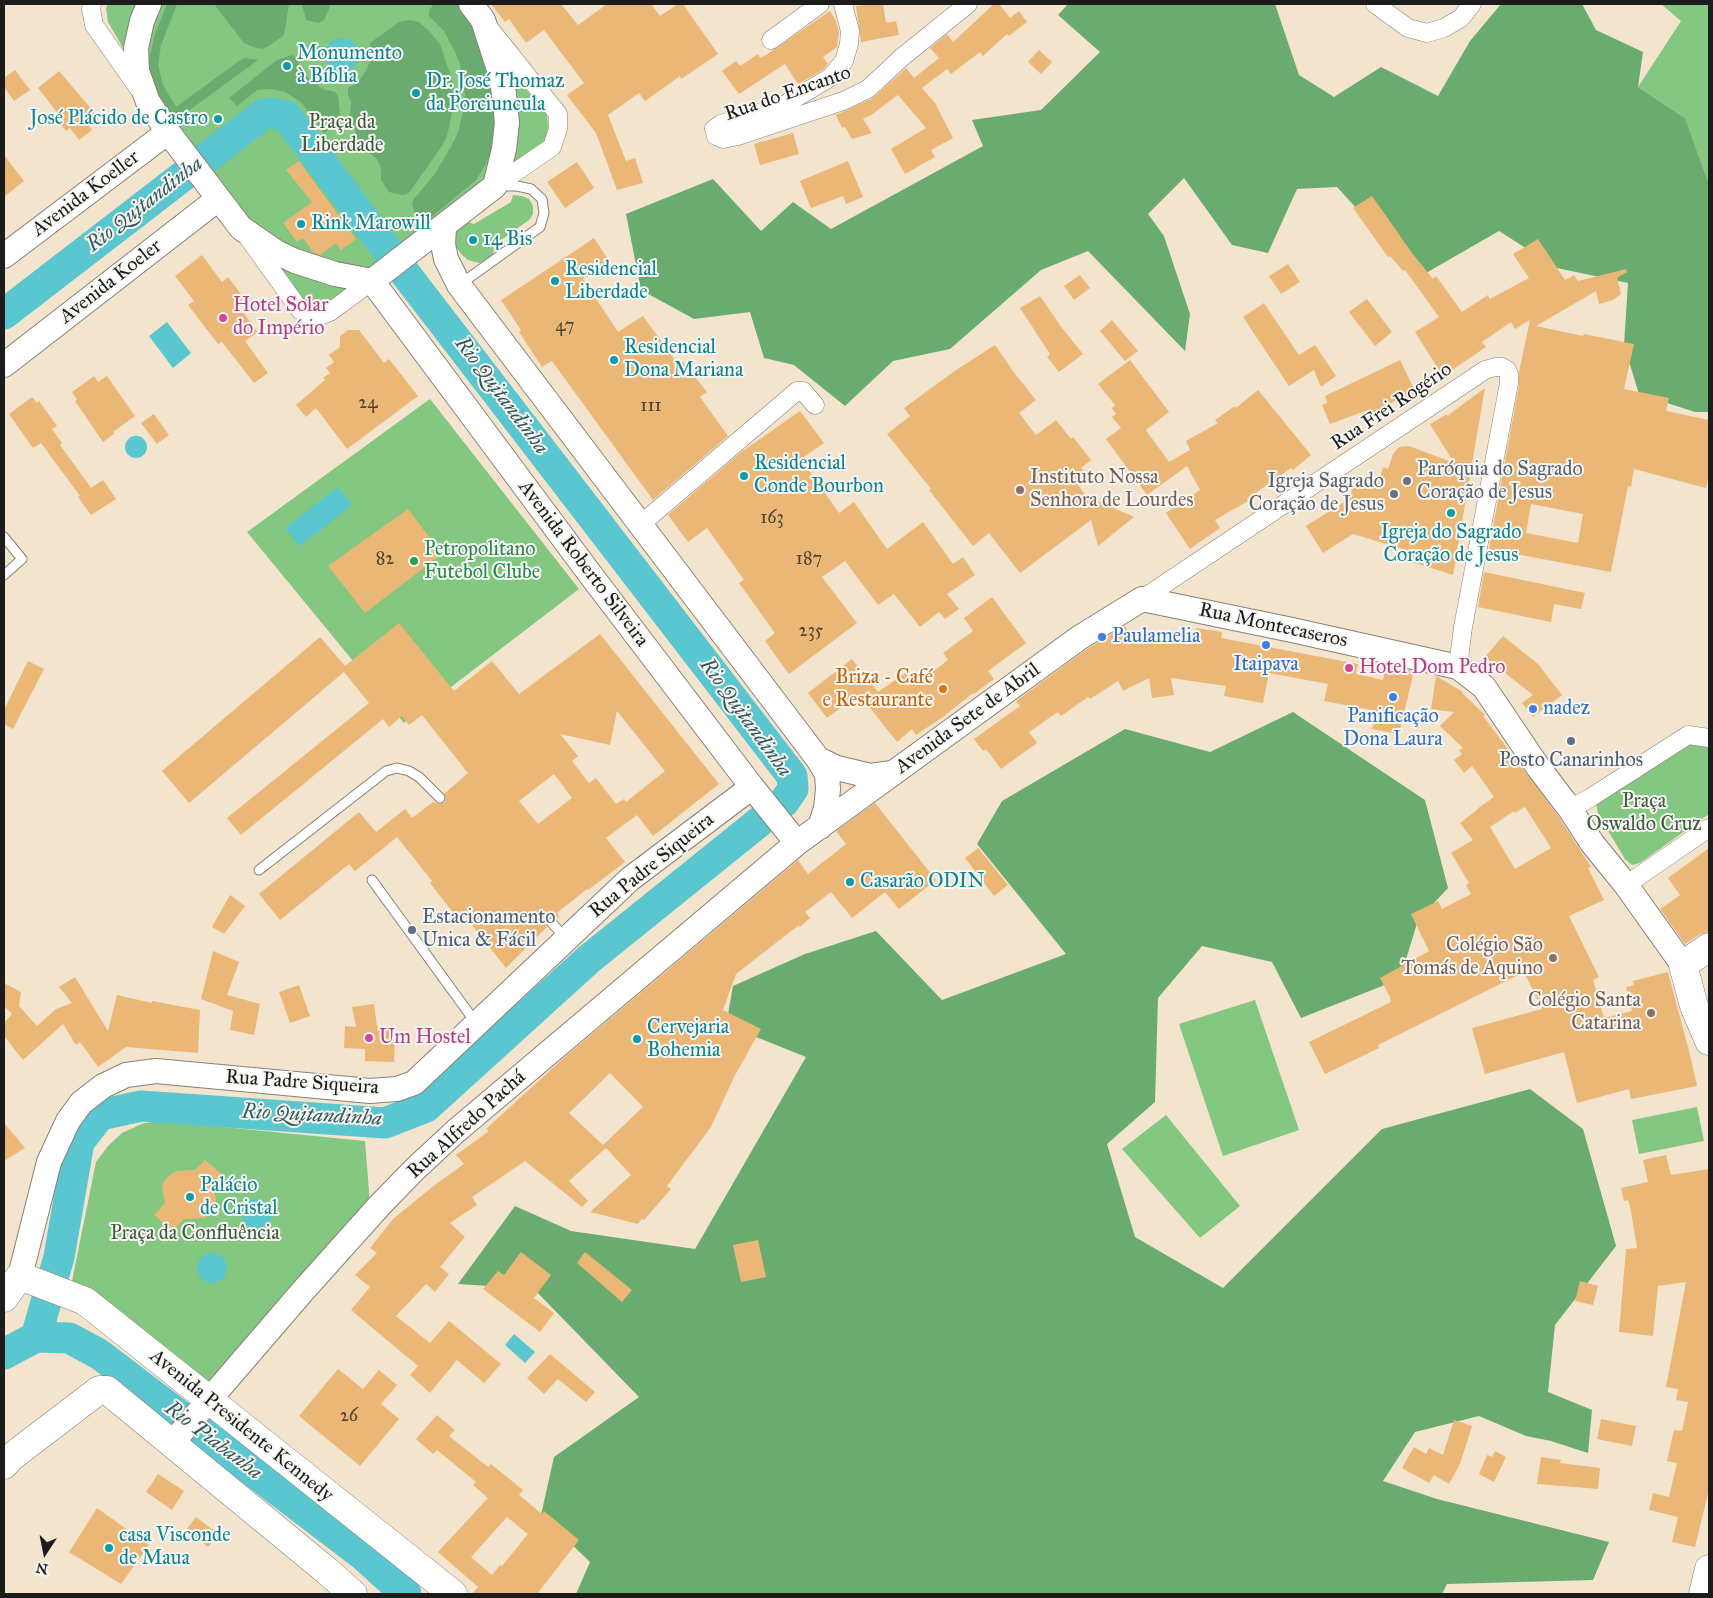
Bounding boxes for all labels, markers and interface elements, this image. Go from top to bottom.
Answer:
place label: Monumento à Bíblia [297,42,402,89]
marker: Monumento à Bíblia [281,60,293,72]
street label: Rua do Encanto [722,61,854,127]
place label: Dr. José Thomaz da Porciuncula [426,70,565,117]
marker: Dr. José Thomaz da Porciuncula [410,87,422,99]
place label: José Plácido de Castro [30,107,208,131]
park label: Praça da Liberdade [301,111,383,158]
marker: José Plácido de Castro [212,113,224,125]
street label: Avenida Koeller [27,146,145,242]
water label: Rio Quitandinha [82,152,208,258]
place label: Rink Marowill [311,212,431,236]
marker: Rink Marowill [295,218,307,230]
place label: 14 Bis [483,228,532,252]
marker: 14 Bis [467,234,479,246]
street label: Avenida Koeler [55,235,167,329]
place label: Residencial Liberdade [565,258,657,305]
marker: Residencial Liberdade [549,275,561,287]
place label: Hotel Solar do Império [233,294,328,341]
marker: Hotel Solar do Império [217,312,229,324]
house number: 47 [556,316,574,338]
water label: Rio Quitandinha [449,332,553,460]
place label: Residencial Dona Mariana [624,336,743,383]
marker: Residencial Dona Mariana [608,354,620,366]
street label: Rua Frei Rogério [1327,358,1457,456]
house number: 24 [359,393,377,415]
house number: 111 [640,396,662,418]
place label: Residencial Conde Bourbon [754,452,884,499]
place label: Paróquia do Sagrado Coração de Jesus [1417,458,1583,505]
place label: Instituto Nossa Senhora de Lourdes [1030,466,1194,513]
marker: Residencial Conde Bourbon [738,470,750,482]
place label: Igreja Sagrado Coração de Jesus [1249,470,1384,517]
marker: Paróquia do Sagrado Coração de Jesus [1401,475,1413,487]
street label: Avenida Roberto Silveira [513,476,653,652]
marker: Instituto Nossa Senhora de Lourdes [1014,484,1026,496]
marker: Igreja Sagrado Coração de Jesus [1388,488,1400,500]
marker: Igreja do Sagrado Coração de Jesus [1445,507,1457,519]
house number: 163 [760,508,784,530]
place label: Igreja do Sagrado Coração de Jesus [1380,521,1522,568]
place label: Petropolitano Futebol Clube [424,538,540,585]
house number: 82 [376,549,394,571]
house number: 187 [796,549,822,571]
marker: Petropolitano Futebol Clube [408,555,420,567]
street label: Rua Montecaseros [1196,599,1350,653]
house number: 235 [799,621,823,643]
place label: Paulamelia [1112,625,1200,649]
marker: Paulamelia [1096,631,1108,643]
marker: Itaipava [1260,639,1272,651]
place label: Itaipava [1233,653,1299,677]
water label: Rio Quitandinha [694,654,796,782]
place label: Hotel Dom Pedro [1359,656,1505,680]
street label: Avenida Sete de Abril [891,658,1045,780]
marker: Hotel Dom Pedro [1343,662,1355,674]
place label: Briza - Café e Restaurante [823,666,933,713]
marker: Briza - Café e Restaurante [937,683,949,695]
marker: Panificação Dona Laura [1387,691,1399,703]
place label: nadez [1543,697,1590,721]
marker: nadez [1527,703,1539,715]
place label: Panificação Dona Laura [1343,705,1443,752]
marker: Posto Canarinhos [1565,735,1577,747]
place label: Posto Canarinhos [1499,749,1643,773]
park label: Praça Oswaldo Cruz [1586,790,1702,837]
street label: Rua Padre Siqueira [585,808,719,924]
place label: Casarão ODIN [860,870,984,894]
marker: Casarão ODIN [844,876,856,888]
place label: Estacionamento Unica & Fácil [422,906,556,953]
marker: Estacionamento Unica & Fácil [406,924,418,936]
place label: Colégio São Tomás de Aquino [1401,934,1543,981]
marker: Colégio São Tomás de Aquino [1547,952,1559,964]
place label: Colégio Santa Catarina [1528,989,1641,1036]
marker: Colégio Santa Catarina [1645,1007,1657,1019]
place label: Cervejaria Bohemia [647,1016,729,1063]
place label: Um Hostel [379,1026,471,1050]
marker: Um Hostel [363,1032,375,1044]
marker: Cervejaria Bohemia [631,1033,643,1045]
street label: Rua Padre Siqueira [224,1066,380,1100]
street label: Rua Alfredo Pachá [403,1066,531,1184]
water label: Rio Quitandinha [241,1100,383,1132]
place label: Palácio de Cristal [200,1174,278,1221]
marker: Palácio de Cristal [184,1191,196,1203]
park label: Praça da Confluência [110,1222,280,1246]
street label: Avenida Presidente Kennedy [144,1344,338,1508]
water label: Rio Piabanha [159,1396,267,1486]
house number: 26 [340,1406,358,1428]
place label: casa Visconde de Maua [119,1524,230,1571]
north arrow [20,1528,70,1578]
marker: casa Visconde de Maua [103,1542,115,1554]
text: N [35,1559,49,1578]

